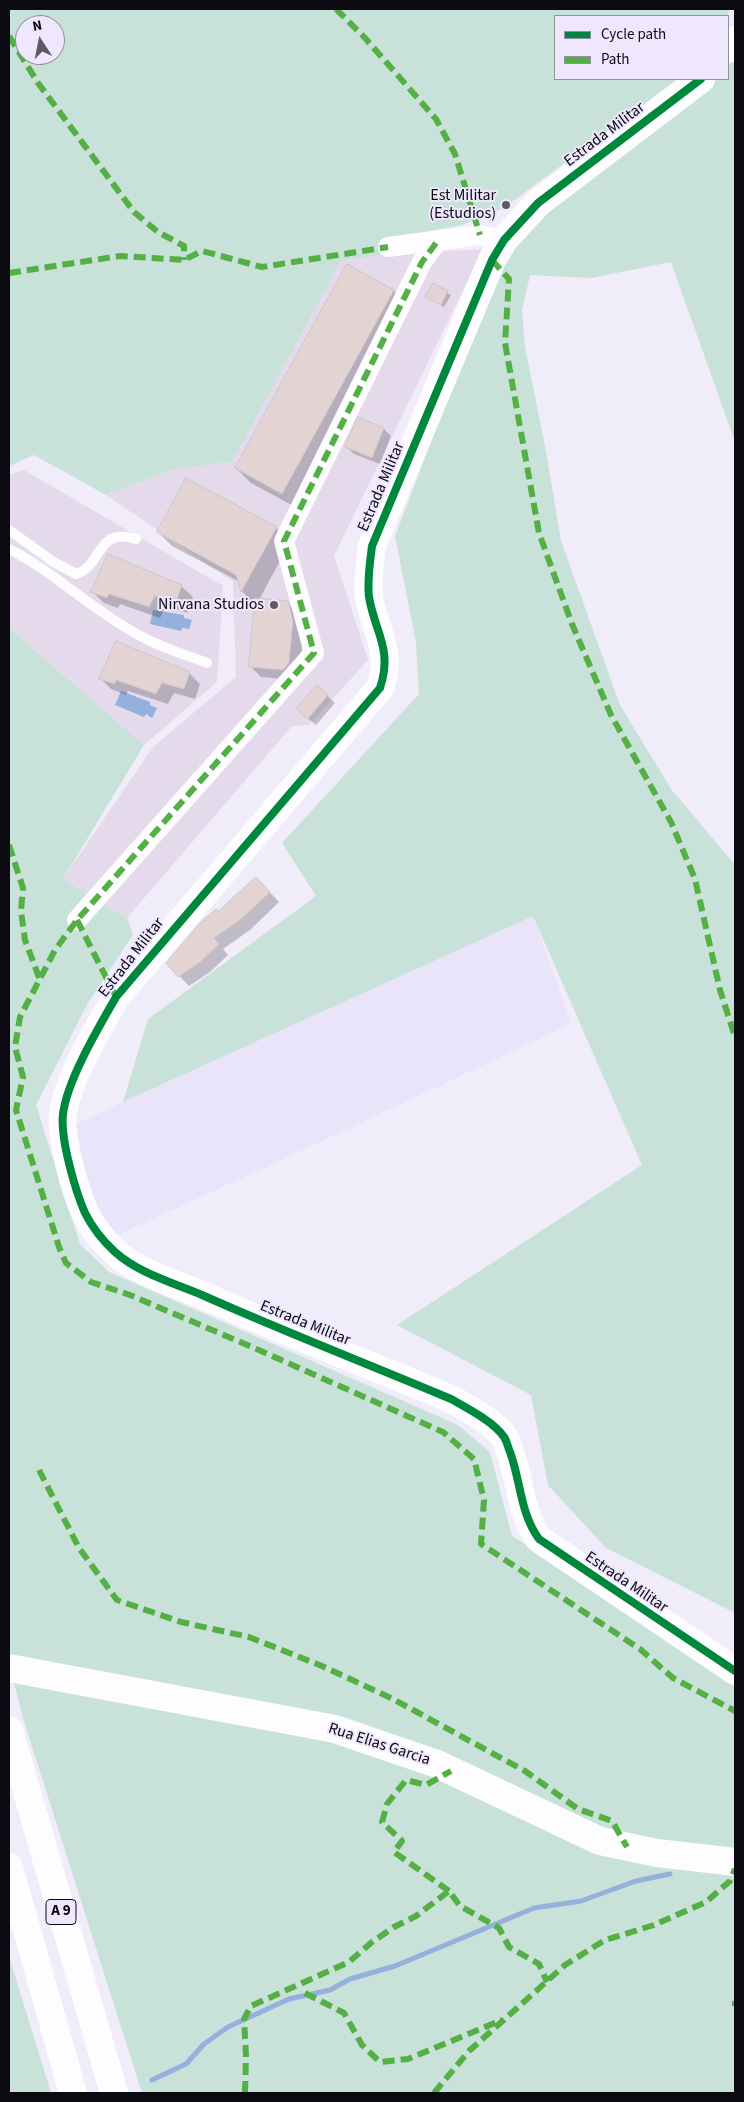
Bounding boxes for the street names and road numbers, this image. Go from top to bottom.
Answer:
street label: Estrada Militar [561,98,649,172]
street label: Estrada Militar [354,439,410,535]
street label: Estrada Militar [95,914,169,1002]
street label: Estrada Militar [257,1297,353,1351]
street label: Estrada Militar [581,1548,671,1618]
street label: Rua Elias Garcia [326,1719,432,1771]
road number: A 9 [46,1900,76,1924]

